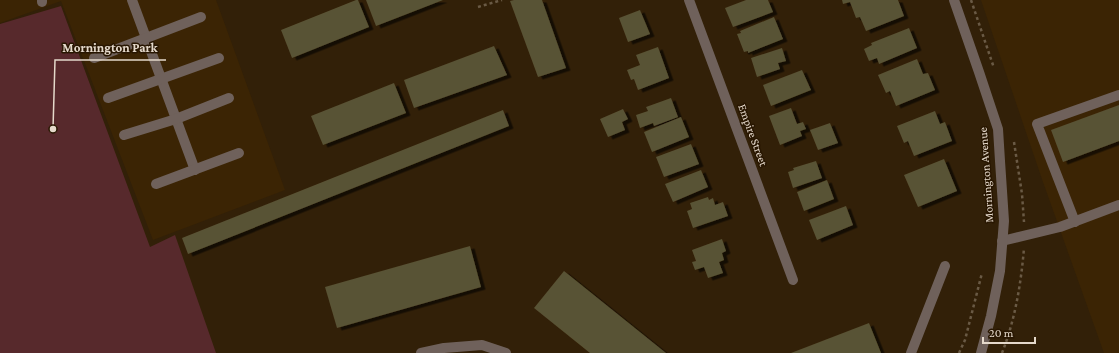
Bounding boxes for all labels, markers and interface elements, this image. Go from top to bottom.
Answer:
callout: Mornington Park [55,35,166,60]
text: Mornington Park [62,40,159,55]
street label: Empire Street [735,102,771,169]
street label: Mornington Avenue [976,127,996,223]
scale bar [983,319,1035,345]
text: 20 m [989,326,1014,340]

